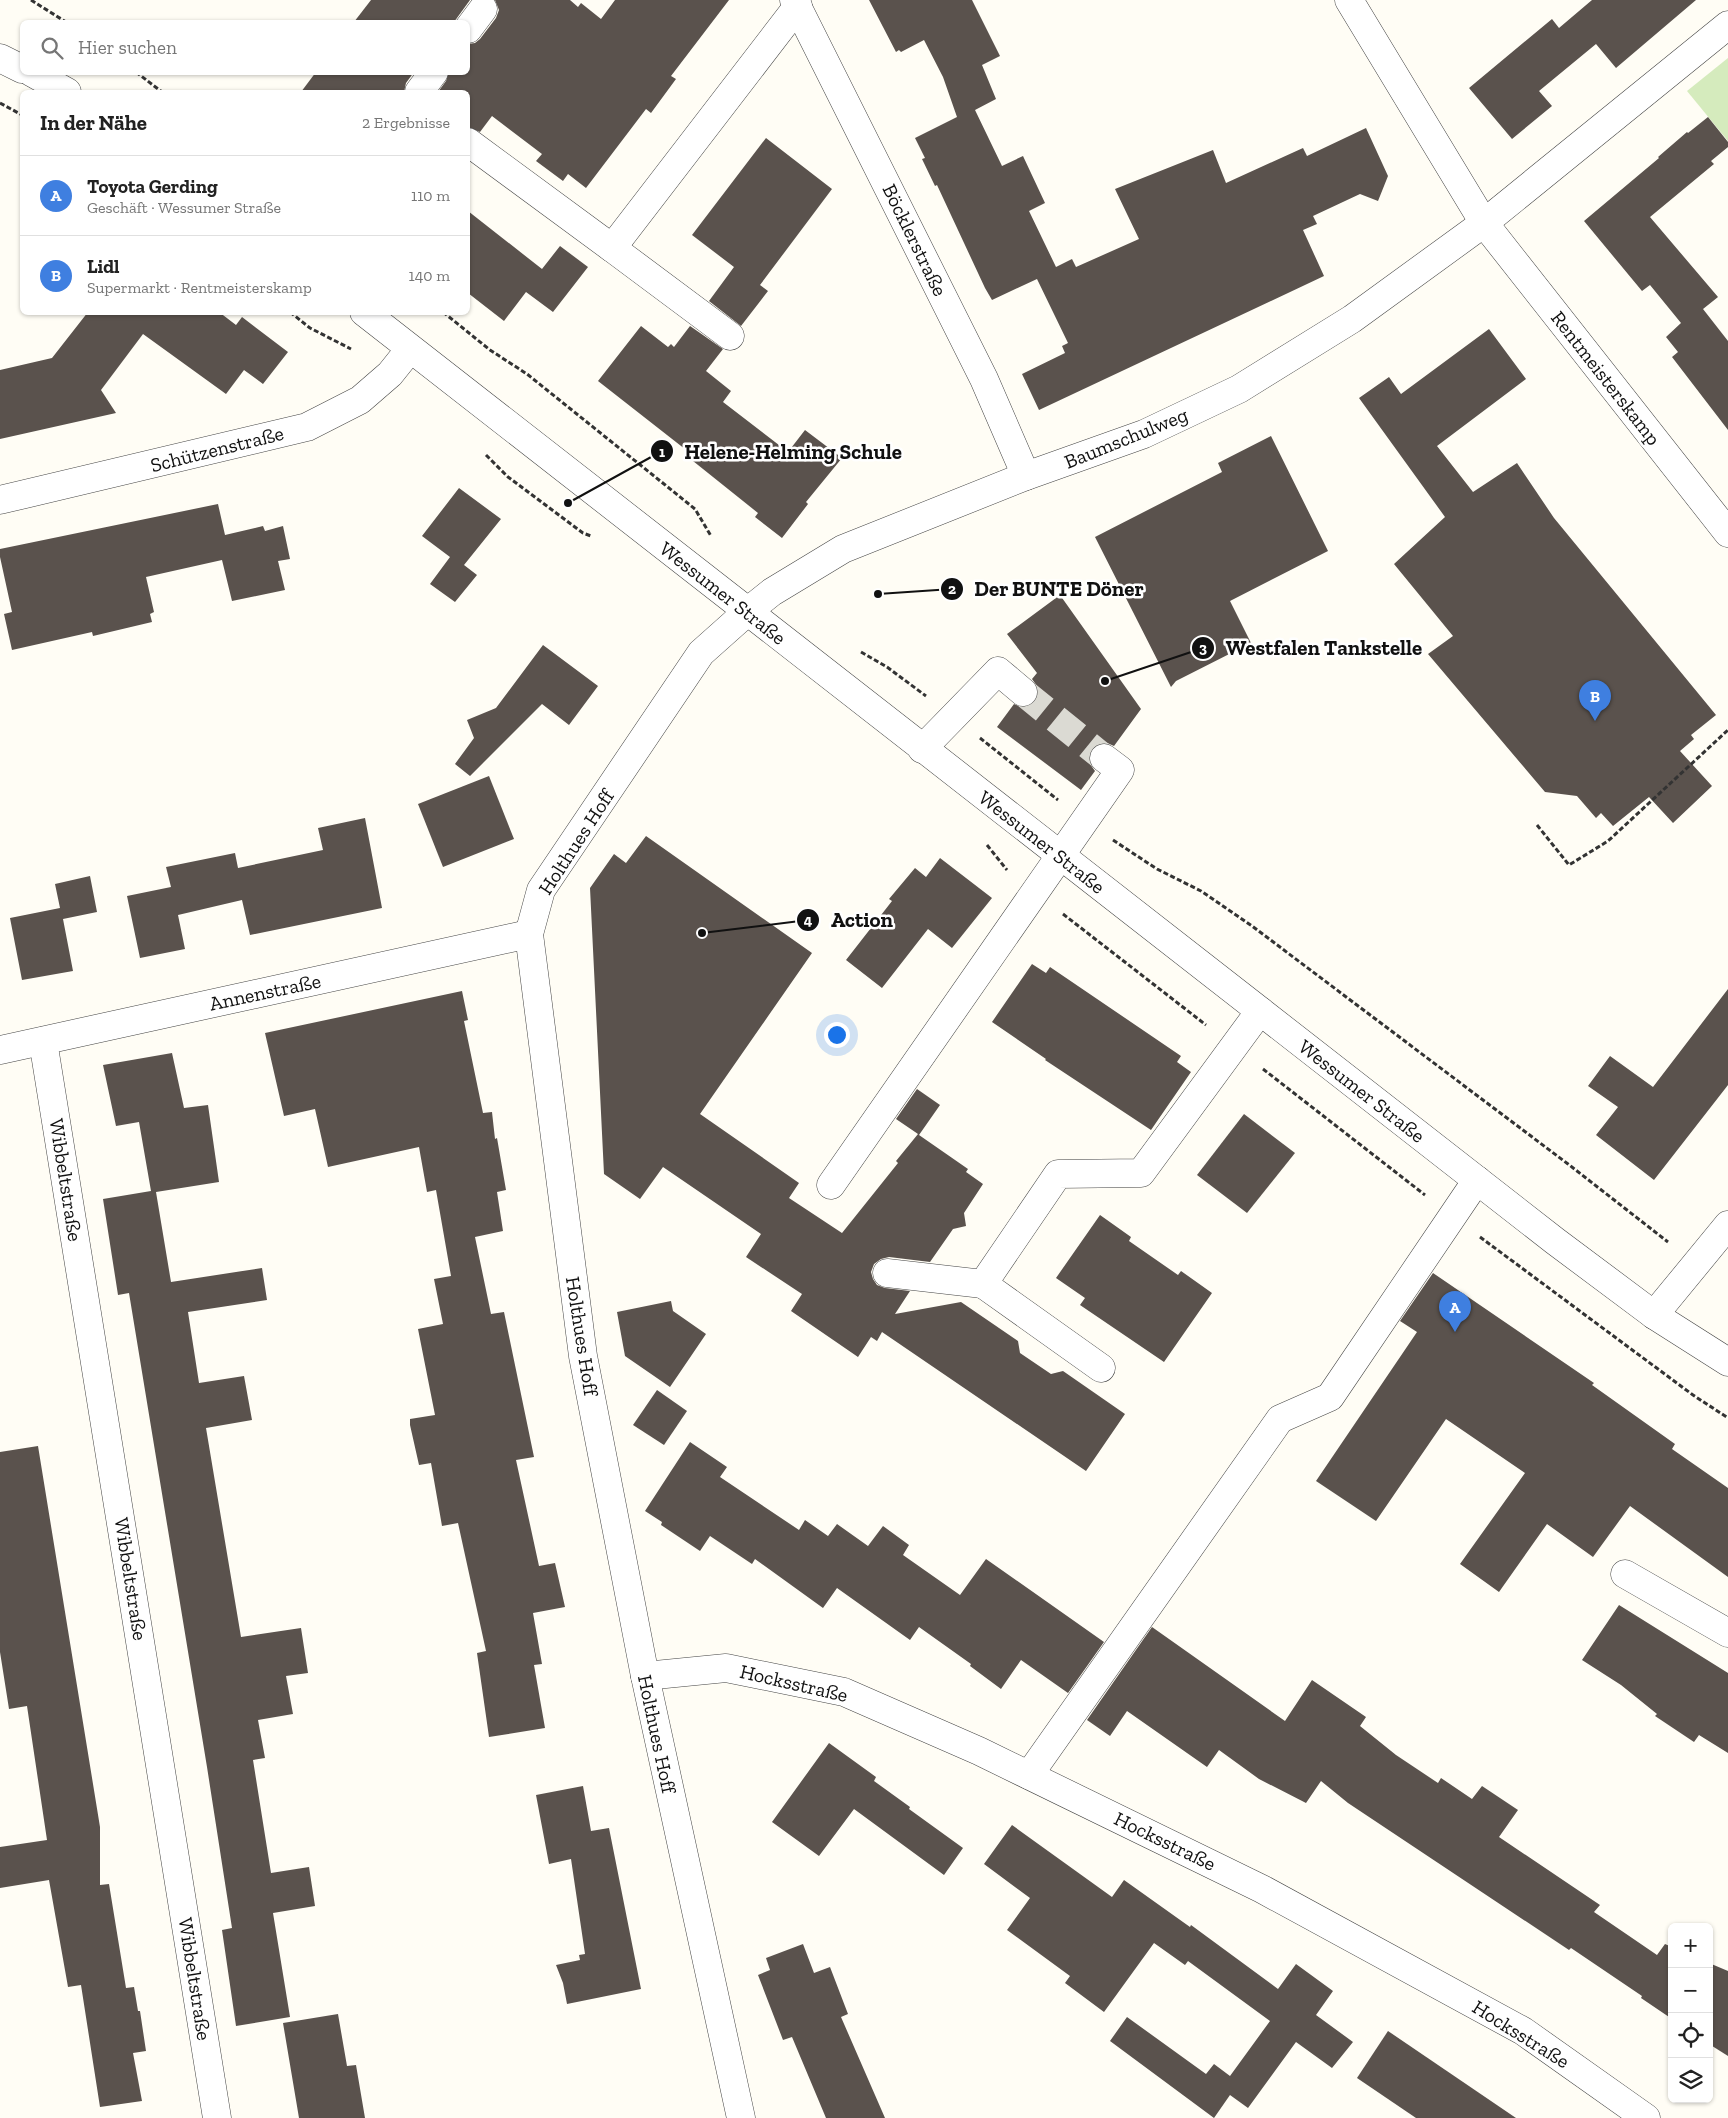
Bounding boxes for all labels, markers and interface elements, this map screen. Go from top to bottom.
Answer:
search box [20,20,470,75]
icon: search [38,34,66,62]
text: Hier suchen [78,36,177,59]
text: In der Nähe [40,110,147,135]
text: 2 Ergebnisse [362,113,450,132]
text: Toyota Gerding [87,175,218,198]
street label: Böcklerstraße [878,180,952,300]
text: A [51,186,62,205]
text: 110 m [411,186,450,205]
text: Geschäft · Wessumer Straße [87,198,281,217]
text: Lidl [87,255,120,278]
text: B [51,266,61,285]
text: 140 m [409,266,450,285]
text: Supermarkt · Rentmeisterskamp [87,278,312,297]
street label: Rentmeisterskamp [1546,306,1666,450]
street label: Baumschulweg [1061,402,1191,474]
street label: Schützenstraße [148,421,286,477]
callout: Helene-Helming Schule [649,433,912,469]
text: Helene-Helming Schule [684,439,902,464]
text: 1 [659,443,665,461]
street label: Wessumer Straße [655,536,791,650]
callout: Der BUNTE Döner [939,571,1154,607]
text: Der BUNTE Döner [974,576,1144,601]
text: 2 [948,580,956,598]
callout: Westfalen Tankstelle [1191,630,1432,666]
text: Westfalen Tankstelle [1226,635,1422,660]
text: 3 [1199,639,1207,657]
pin: B [1579,680,1611,721]
street label: Holthues Hoff [533,784,620,899]
street label: Wessumer Straße [974,785,1110,899]
callout: Action [796,902,903,938]
text: Action [831,907,894,932]
text: 4 [804,911,813,929]
street label: Annenstraße [207,968,323,1016]
your location [824,1022,850,1048]
street label: Wessumer Straße [1294,1034,1430,1148]
street label: Wibbeltstraße [44,1117,88,1243]
street label: Holthues Hoff [561,1275,604,1399]
pin: A [1439,1291,1471,1332]
street label: Wibbeltstraße [109,1516,153,1642]
street label: Hocksstraße [738,1659,850,1707]
street label: Holthues Hoff [633,1673,682,1797]
street label: Hocksstraße [1110,1806,1220,1876]
street label: Wibbeltstraße [173,1916,217,2042]
map controls [1668,1923,1713,2103]
button: + [1668,1923,1713,1968]
button: − [1668,1968,1713,2013]
street label: Hocksstraße [1468,1995,1574,2073]
button: locate [1668,2013,1713,2058]
button: layers [1668,2058,1713,2103]

